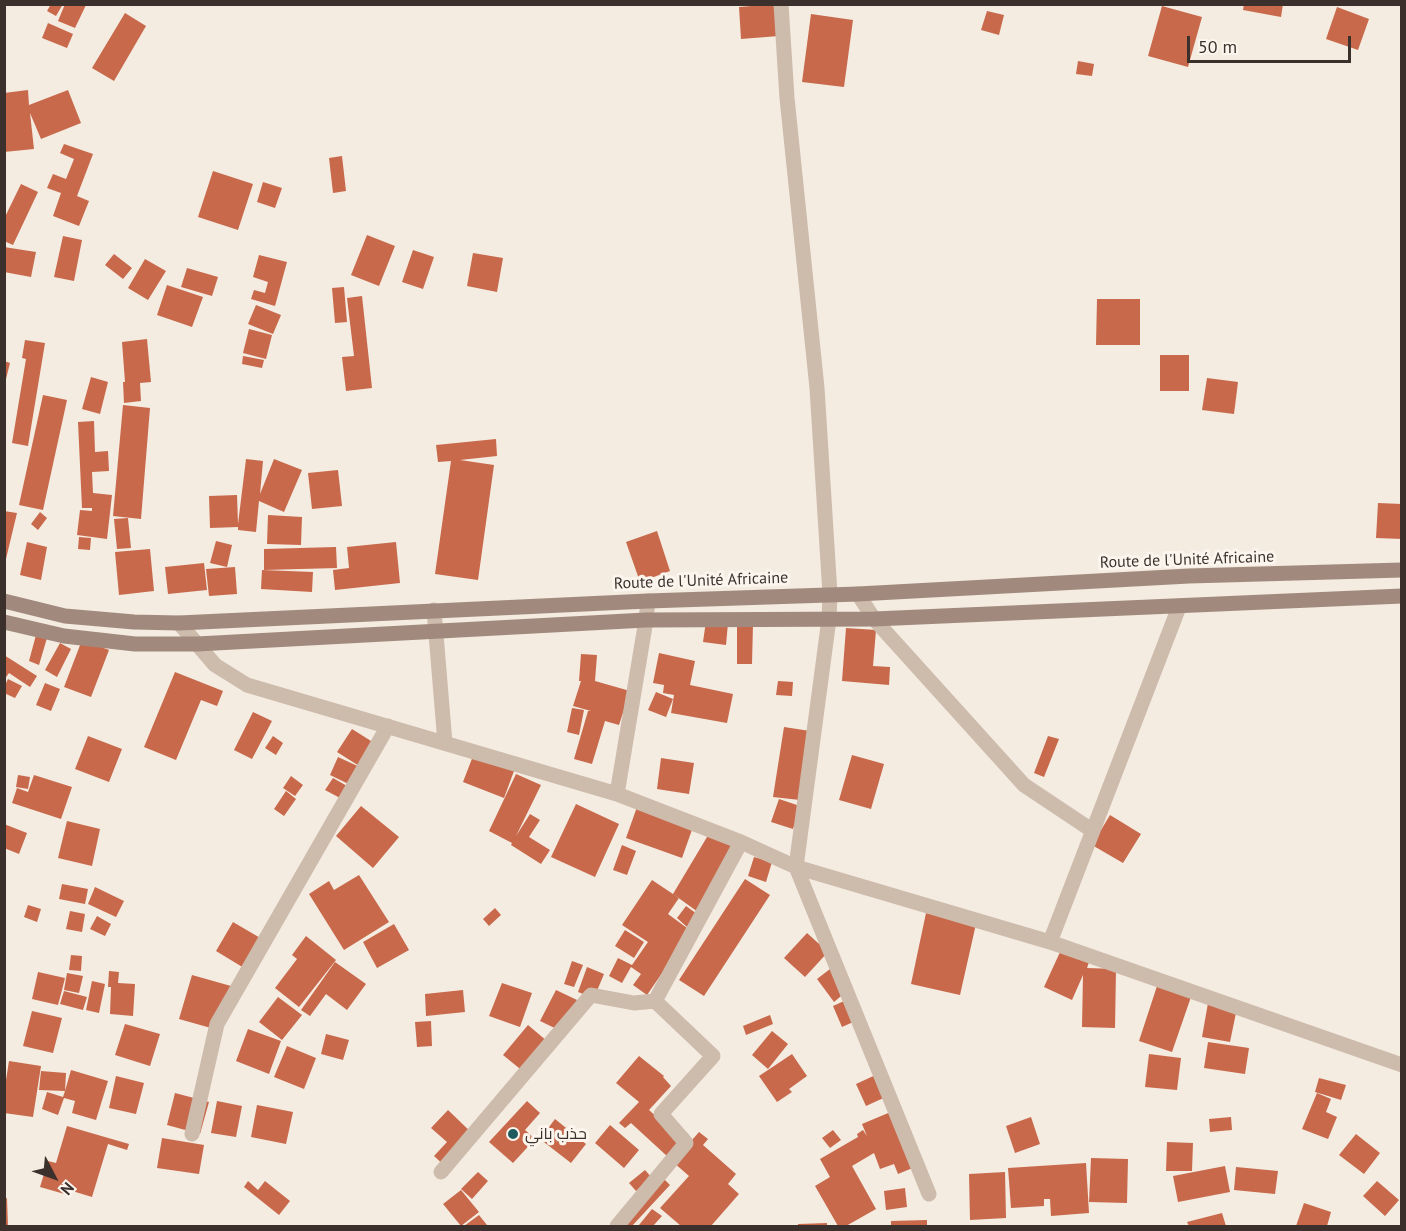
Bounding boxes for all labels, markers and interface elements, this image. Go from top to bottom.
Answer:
scale bar [1190,24,1354,62]
text: 50 m [1198,35,1237,58]
street label: Route de l'Unité Africaine [1100,547,1274,573]
street label: Route de l'Unité Africaine [614,568,788,594]
place label: حذب باني [525,1124,587,1144]
marker: حذب باني [506,1127,520,1141]
north arrow [24,1147,84,1207]
text: N [57,1178,79,1199]

